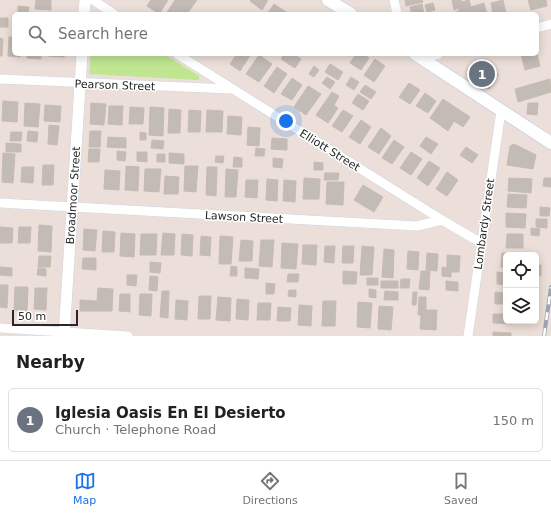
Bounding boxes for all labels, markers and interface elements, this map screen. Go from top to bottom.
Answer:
search box [12,12,539,56]
icon: search [26,23,48,45]
text: Search here [58,25,148,43]
pin: 1 [469,59,495,89]
street label: Pearson Street [74,78,156,93]
your location [276,111,296,131]
street label: Elliott Street [297,127,363,174]
street label: Broadmoor Street [64,145,83,245]
street label: Lombardy Street [472,177,497,270]
street label: Lawson Street [205,209,284,226]
map controls [503,252,539,324]
button: locate [503,252,539,288]
button: layers [503,288,539,324]
scale bar [12,308,78,327]
text: 50 m [18,310,46,323]
text: Nearby [16,352,85,372]
text: Iglesia Oasis En El Desierto [55,404,286,422]
text: 1 [25,413,35,428]
text: 150 m [492,413,534,428]
text: Church · Telephone Road [55,422,216,437]
tab: Map [73,470,96,507]
tab: Directions [242,470,298,507]
tab: Saved [444,470,478,507]

